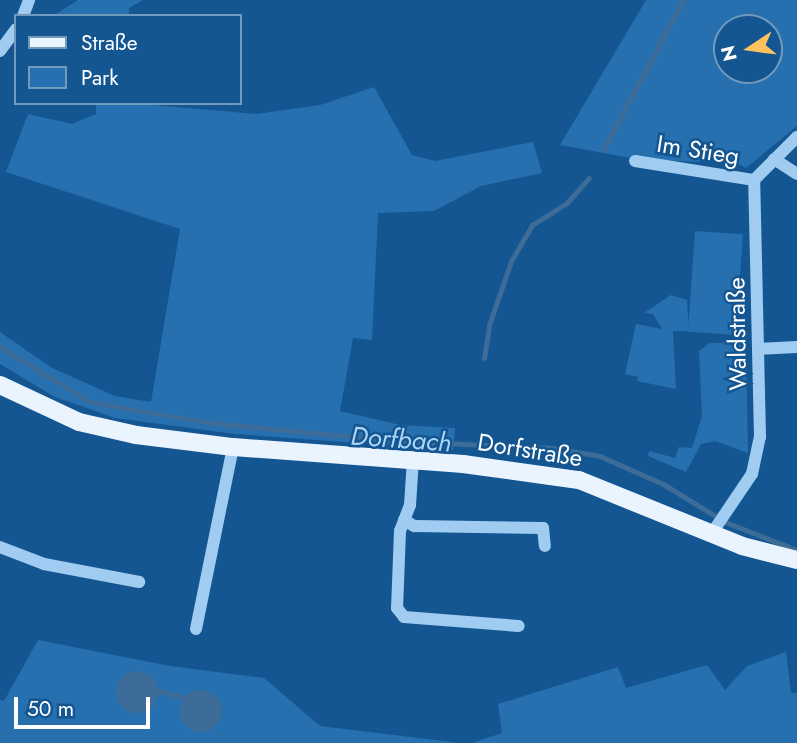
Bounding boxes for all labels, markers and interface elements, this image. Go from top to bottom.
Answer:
legend [14,14,242,105]
north arrow [713,14,783,84]
text: Straße [81,28,138,58]
text: N [714,43,744,64]
text: Park [81,63,118,93]
street label: Im Stieg [655,129,741,171]
street label: Waldstraße [722,277,752,391]
water label: Dorfbach [350,421,452,459]
street label: Dorfstraße [476,428,584,472]
scale bar [18,684,154,728]
text: 50 m [27,694,74,724]

